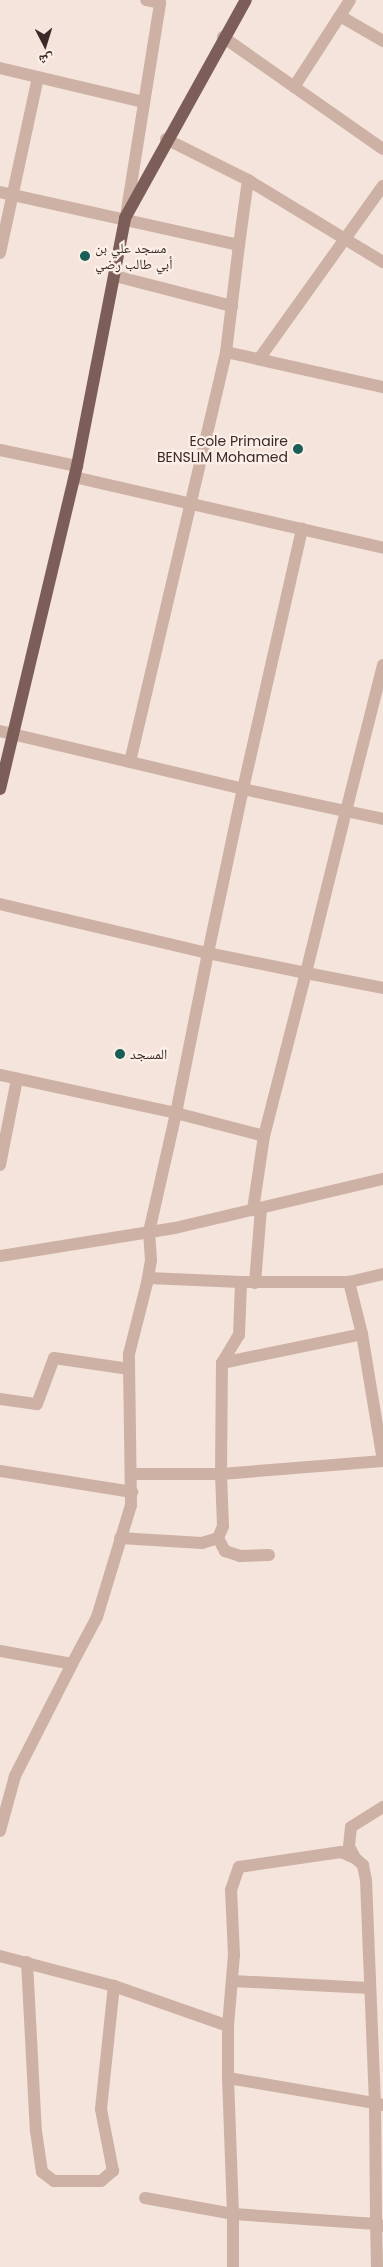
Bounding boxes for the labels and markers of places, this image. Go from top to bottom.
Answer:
place label: مسجد علي بن أبي طالب رضي [95,240,172,272]
marker: مسجد علي بن أبي طالب رضي [79,250,91,262]
place label: Ecole Primaire BENSLIM Mohamed [157,433,288,466]
marker: Ecole Primaire BENSLIM Mohamed [292,443,304,455]
place label: المسجد [130,1046,167,1062]
marker: المسجد [114,1048,126,1060]

